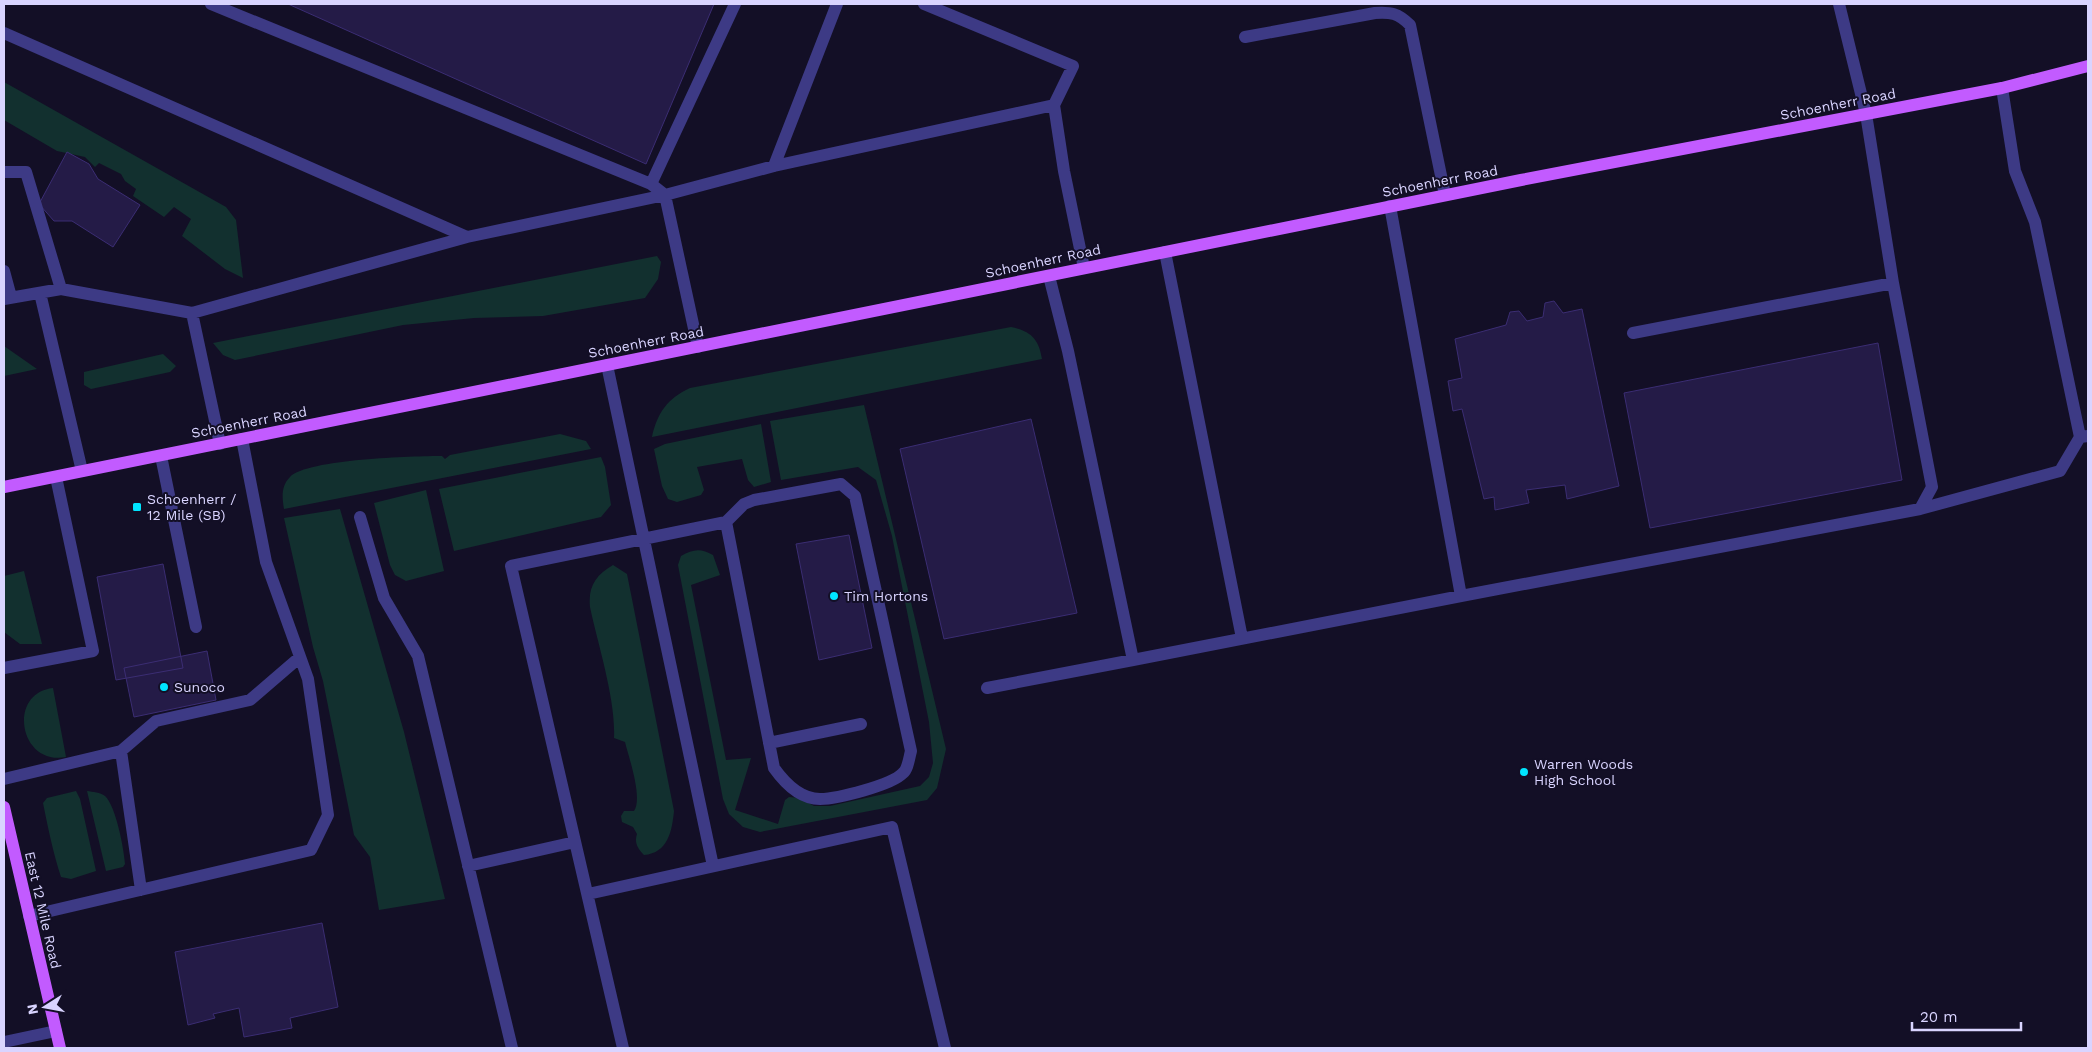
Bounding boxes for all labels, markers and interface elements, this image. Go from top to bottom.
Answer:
street label: Schoenherr Road [1779,85,1897,123]
street label: Schoenherr Road [1381,162,1499,200]
street label: Schoenherr Road [984,241,1102,281]
street label: Schoenherr Road [587,323,705,361]
street label: Schoenherr Road [190,403,308,441]
place label: Schoenherr / 12 Mile (SB) [147,491,236,523]
marker: Schoenherr / 12 Mile (SB) [131,501,143,513]
place label: Tim Hortons [844,588,928,604]
marker: Tim Hortons [828,590,840,602]
place label: Sunoco [174,679,225,695]
marker: Sunoco [158,681,170,693]
place label: Warren Woods High School [1534,756,1633,788]
marker: Warren Woods High School [1518,766,1530,778]
street label: East 12 Mile Road [22,850,64,970]
north arrow [20,982,70,1032]
scale bar [1912,1000,2021,1032]
text: N [23,1003,41,1016]
text: 20 m [1920,1008,1958,1026]

